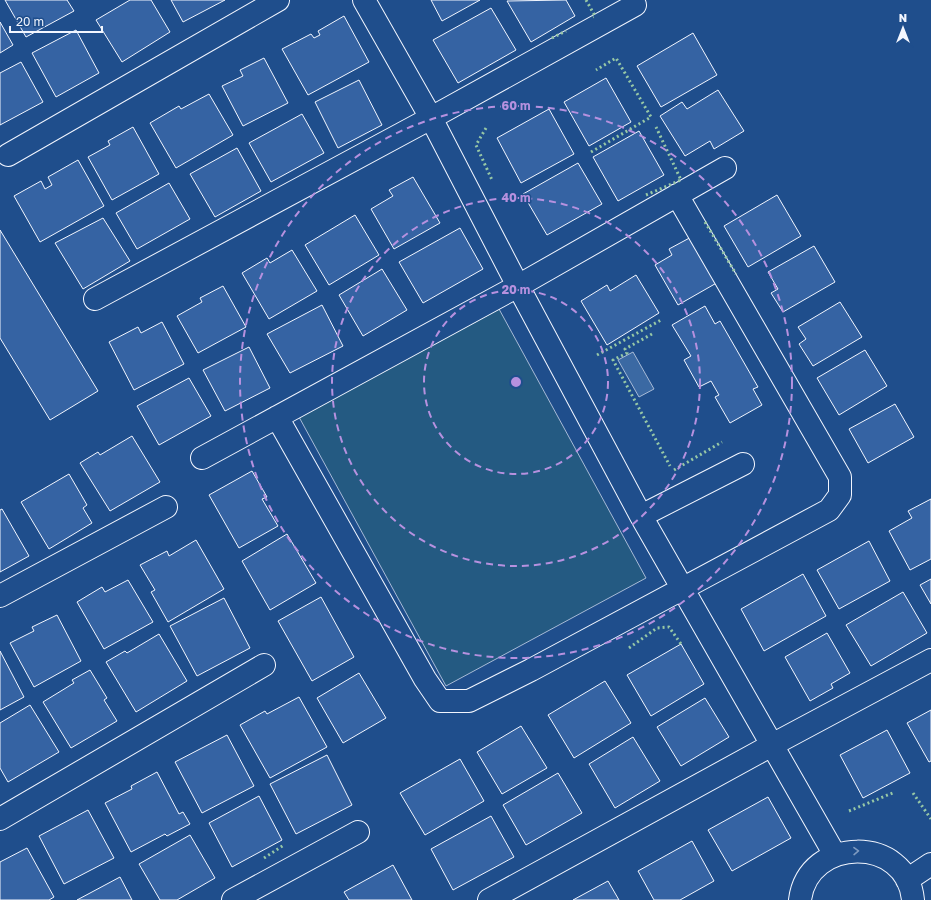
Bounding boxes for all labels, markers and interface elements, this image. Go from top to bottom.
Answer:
scale bar [10,8,102,34]
north arrow [883,8,923,48]
text: N [899,11,907,24]
text: 20 m [16,14,44,29]
text: 60 m [502,98,530,113]
text: 40 m [502,190,530,205]
text: 20 m [502,282,530,297]
centre of rings [509,375,523,389]
one-way arrow [853,847,859,855]

